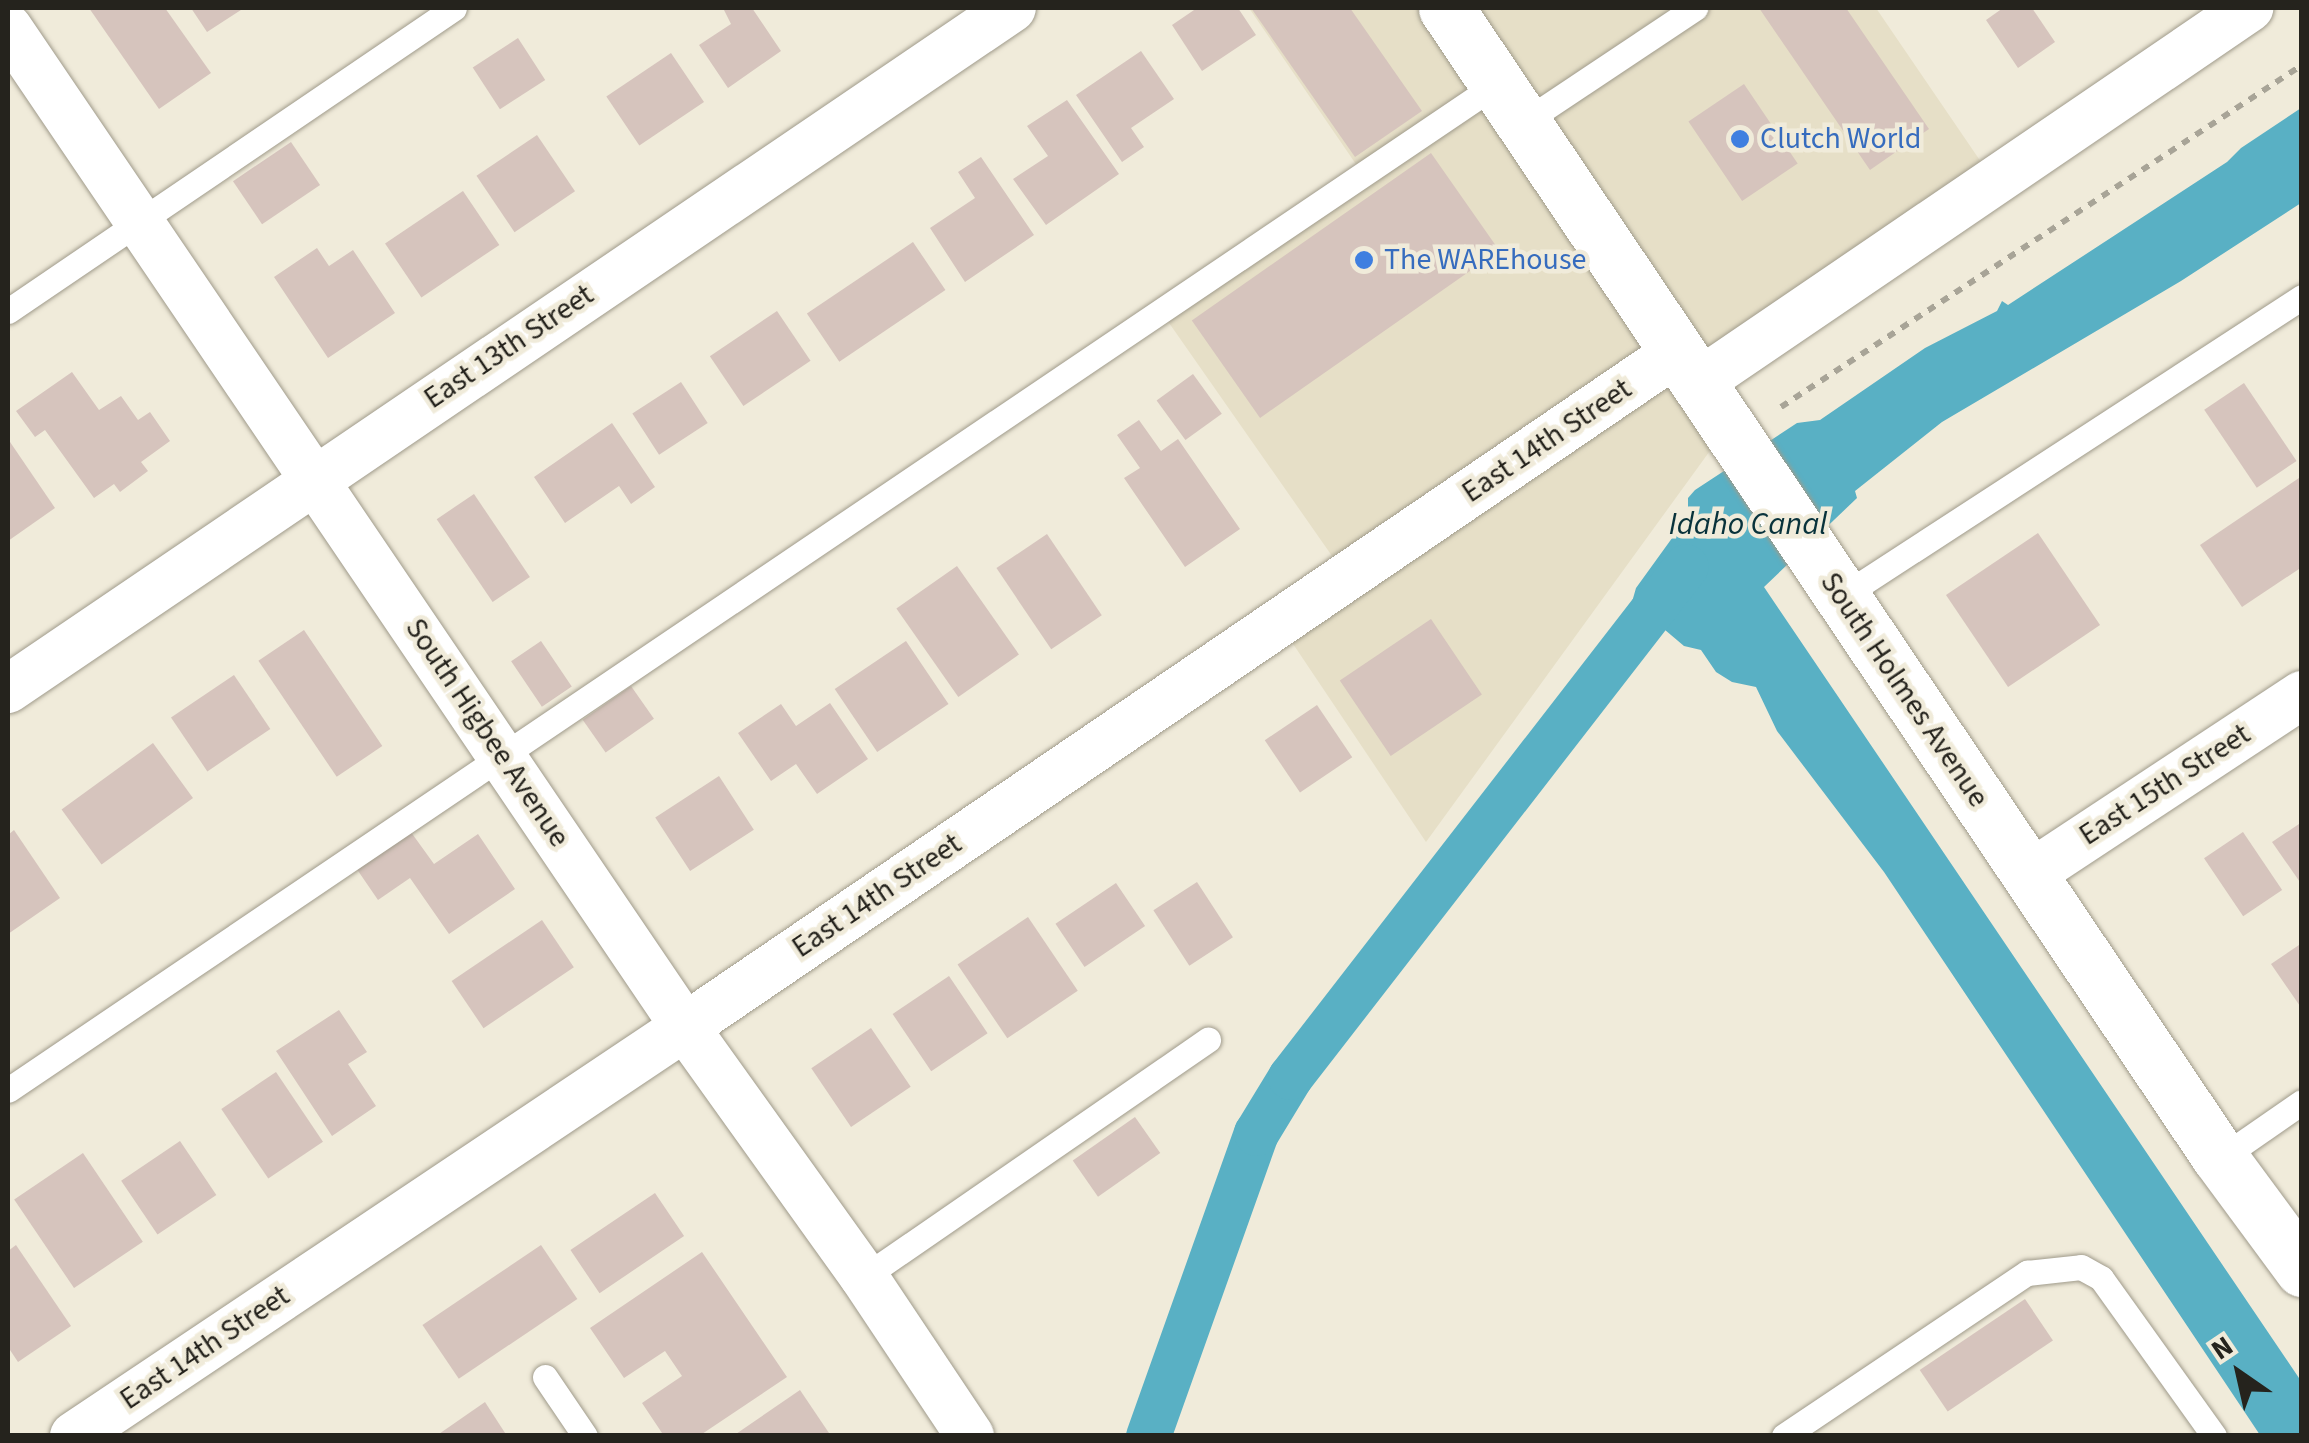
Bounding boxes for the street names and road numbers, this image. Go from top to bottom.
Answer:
street label: East 13th Street [417,277,601,417]
street label: East 14th Street [1455,371,1639,511]
street label: South Holmes Avenue [1812,566,1996,814]
street label: South Higbee Avenue [397,612,577,854]
street label: East 15th Street [2073,716,2257,854]
street label: East 14th Street [785,826,969,966]
street label: East 14th Street [113,1278,297,1418]

